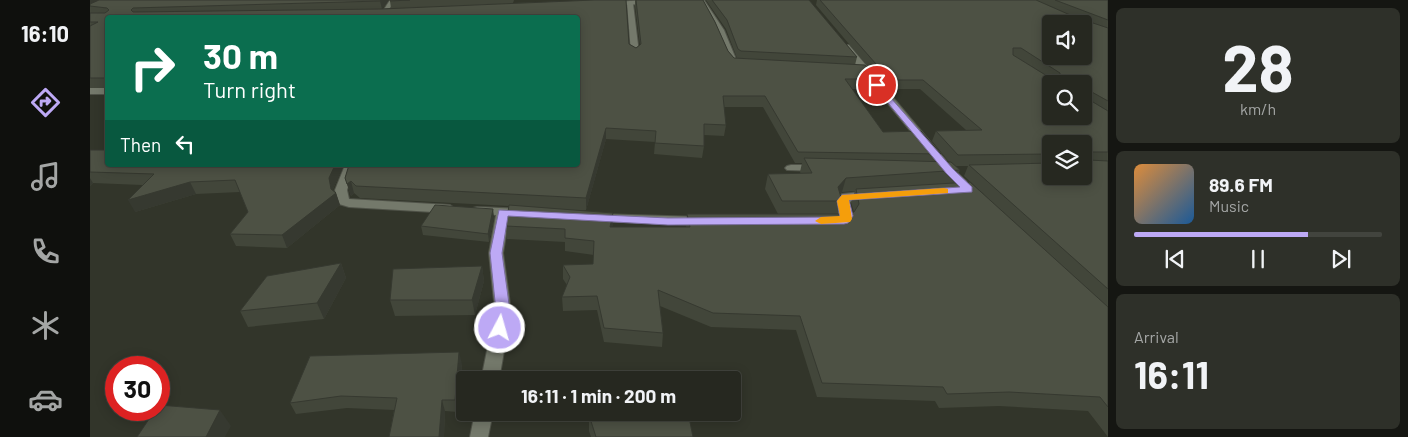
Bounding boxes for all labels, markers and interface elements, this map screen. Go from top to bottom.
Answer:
map controls [1042,15,1092,185]
button: sound [1042,15,1092,65]
text: 16:10 [21,20,69,46]
text: 28 [1222,27,1294,105]
text: 30 m [203,34,278,76]
icon: right [120,35,185,100]
pin [856,64,898,106]
icon: arrive [863,71,891,99]
button: search [1042,75,1092,125]
text: Turn right [203,76,296,102]
icon: directions [28,85,63,120]
text: km/h [1240,99,1276,118]
icon: left [171,130,199,158]
text: Then [120,133,161,156]
button: layers [1042,135,1092,185]
icon: music [28,159,63,194]
text: 89.6 FM [1209,173,1273,196]
text: Music [1209,196,1249,215]
icon: phone [28,234,63,269]
icon: previous [1161,245,1189,273]
icon: pause [1244,245,1272,273]
icon: next [1327,245,1355,273]
position arrow [473,301,525,353]
icon: climate [28,308,63,343]
text: Arrival [1134,327,1179,346]
text: 16:11 [1134,351,1209,397]
speed limit sign: 30 [105,356,170,421]
icon: car [28,382,63,417]
text: 16:11 · 1 min · 200 m [521,384,676,407]

